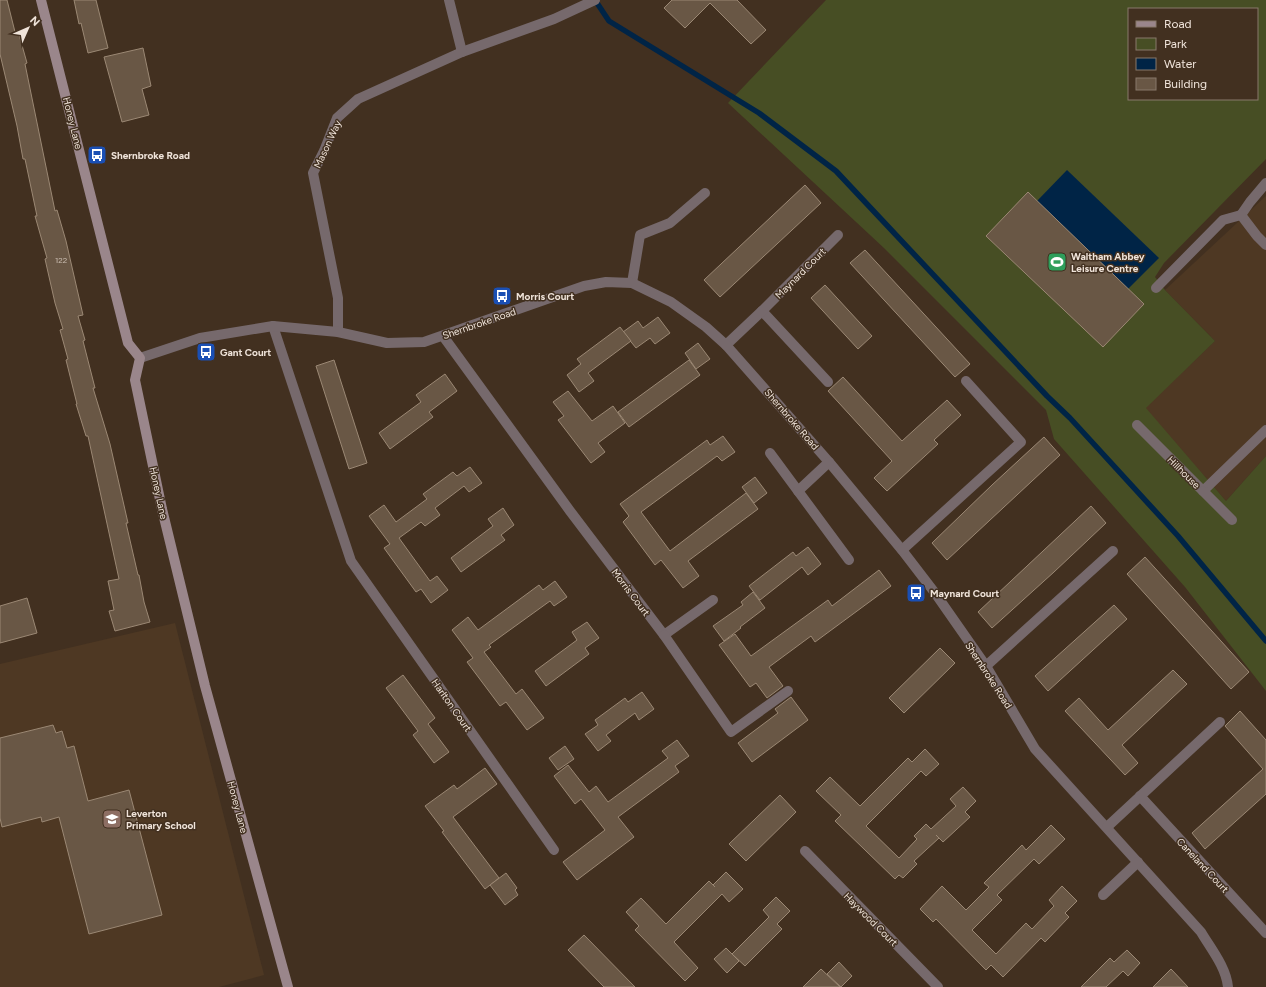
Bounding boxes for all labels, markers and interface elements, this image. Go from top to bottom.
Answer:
north arrow [8,8,48,48]
legend [1128,8,1258,100]
text: N [27,14,42,29]
text: Road [1164,17,1192,31]
text: Park [1164,37,1187,51]
text: Water [1164,57,1196,71]
text: Building [1164,77,1207,91]
street label: Honey Lane [60,96,85,151]
street label: Mason Way [311,117,345,170]
bus stop icon: Shernbroke Road [86,144,108,166]
place label: Shernbroke Road [111,149,190,162]
street label: Maynard Court [772,245,829,302]
place label: Waltham Abbey Leisure Centre [1071,250,1145,275]
sports icon: Waltham Abbey Leisure Centre [1046,251,1068,273]
house number: 122 [55,255,67,265]
bus stop icon: Morris Court [491,285,513,307]
place label: Morris Court [516,290,574,303]
street label: Shernbroke Road [441,305,518,342]
bus stop icon: Gant Court [195,341,217,363]
place label: Gant Court [220,346,271,359]
street label: Shernbroke Road [761,386,822,453]
street label: Hillhouse [1164,453,1203,492]
street label: Honey Lane [147,466,171,521]
street label: Morris Court [608,566,653,619]
bus stop icon: Maynard Court [905,582,927,604]
place label: Maynard Court [930,587,999,600]
street label: Shernbroke Road [962,639,1015,711]
street label: Harlton Court [429,676,475,734]
street label: Honey Lane [224,780,251,835]
place label: Leverton Primary School [126,807,196,832]
school or university icon: Leverton Primary School [101,808,123,830]
street label: Caneland Court [1174,835,1232,896]
street label: Haywood Court [841,890,901,949]

